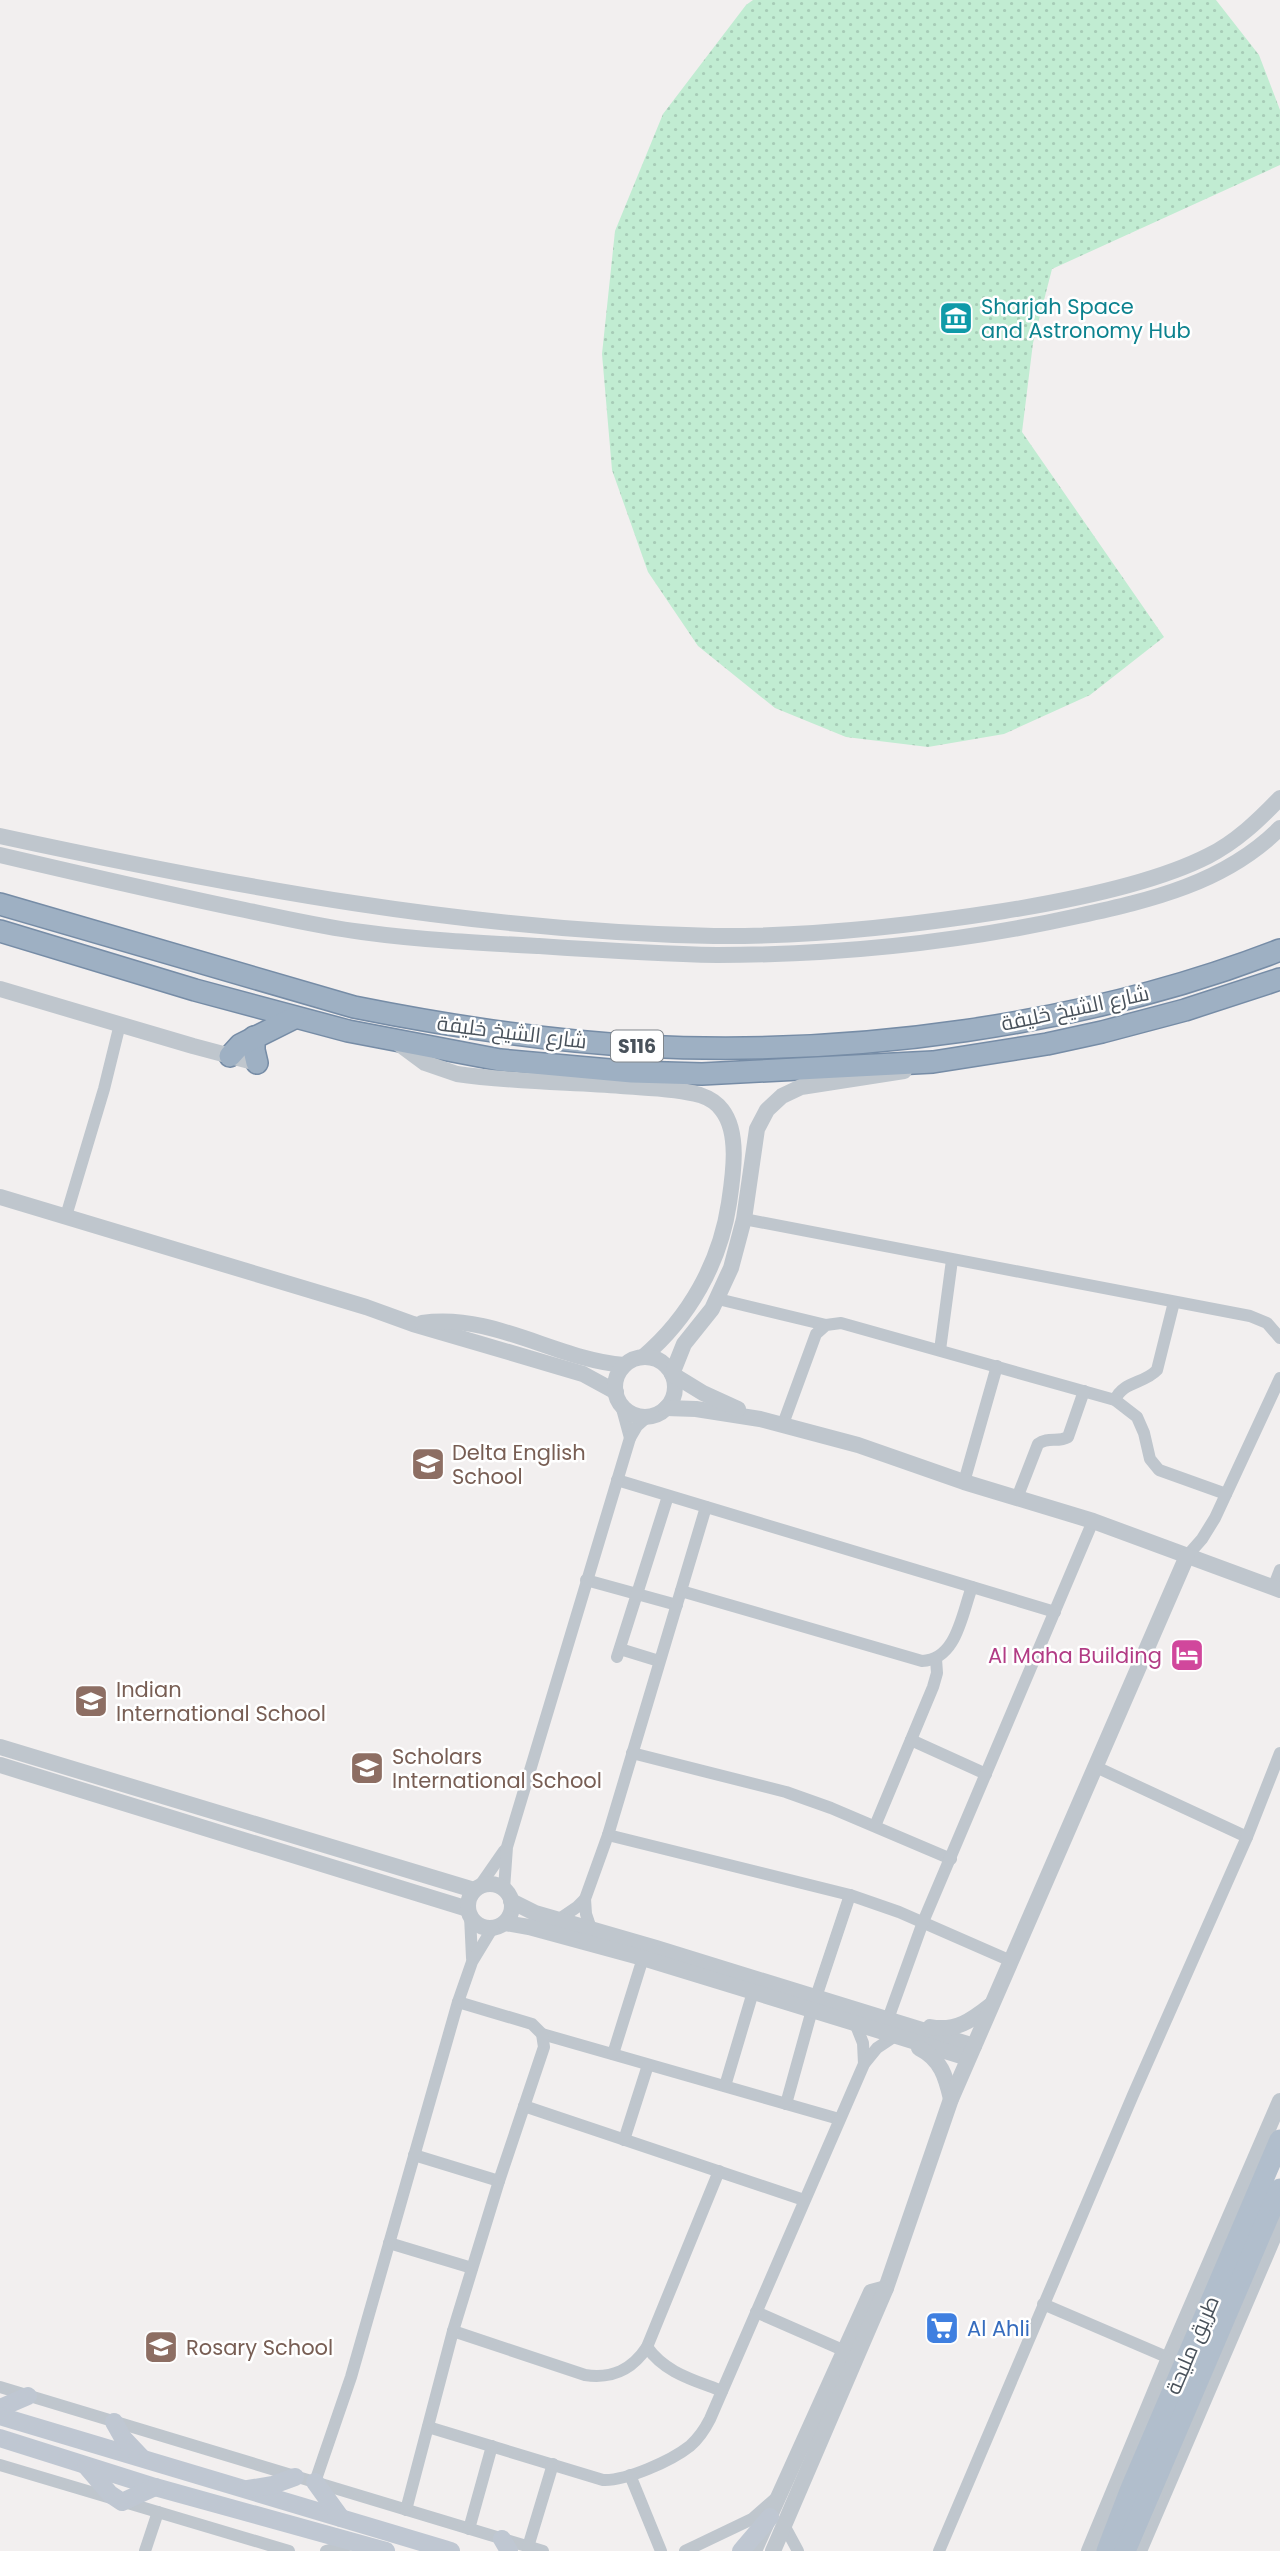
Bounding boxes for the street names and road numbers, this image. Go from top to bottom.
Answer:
street label: شارع الشيخ خليفة [998,978,1152,1038]
street label: شارع الشيخ خليفة [436,1008,588,1056]
road number: S116 [611,1030,663,1062]
street label: طريق مليحة [1158,2291,1226,2399]

